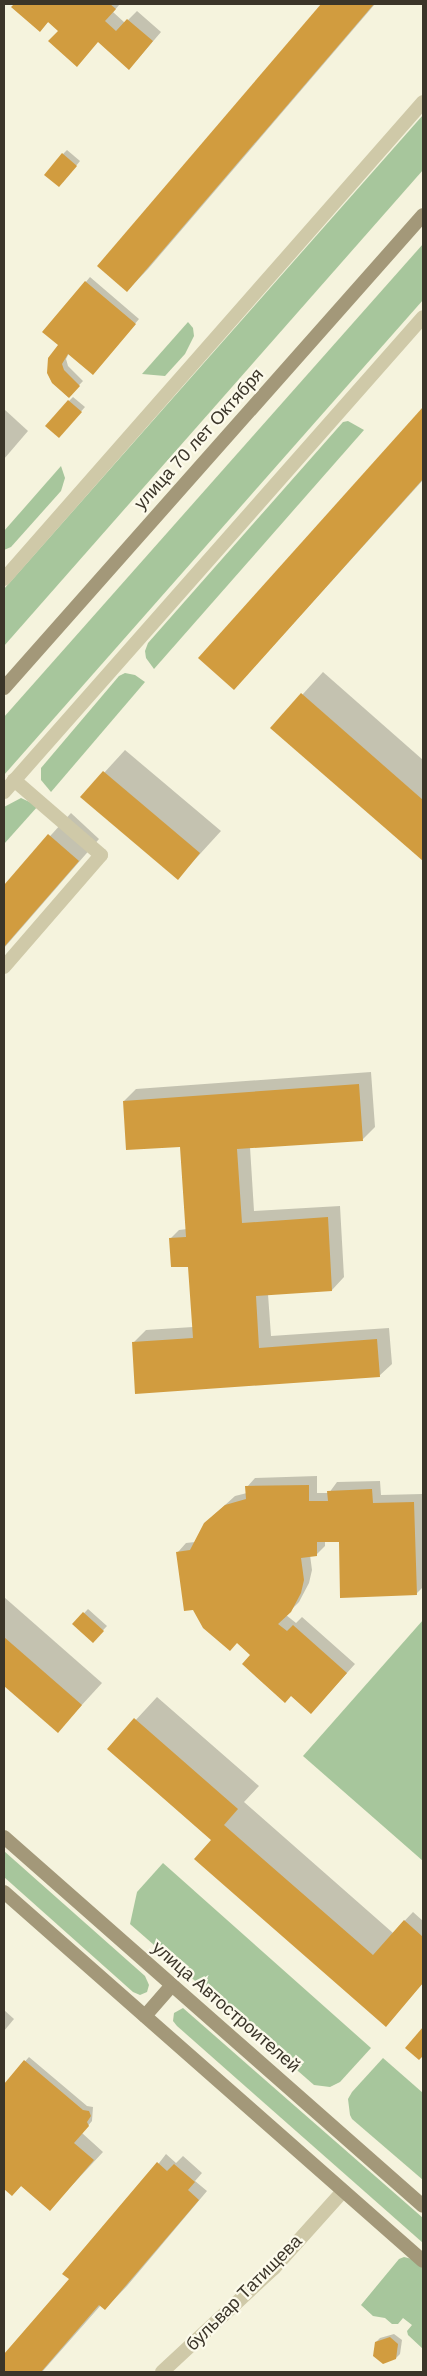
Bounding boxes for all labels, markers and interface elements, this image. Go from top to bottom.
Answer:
street label: улица 70 лет Октября [130,364,268,514]
street label: улица Автостроителей [148,1937,304,2077]
street label: бульвар Татищева [182,2231,306,2355]

